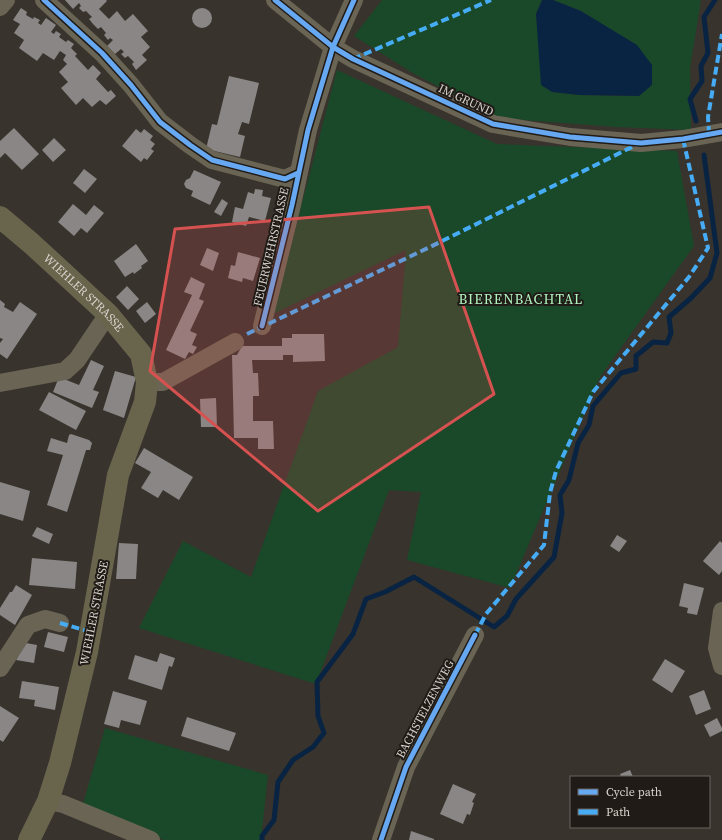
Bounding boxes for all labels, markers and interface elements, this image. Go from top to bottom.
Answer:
street label: IM GRUND [436,80,496,120]
street label: FEUERWEHRSTRASSE [250,186,292,308]
street label: WIEHLER STRASSE [40,250,127,335]
district label: BIERENBACHTAL [459,289,583,309]
street label: WIEHLER STRASSE [76,559,112,667]
street label: BACHSTELZENWEG [392,657,458,761]
legend [570,776,710,828]
text: Cycle path [606,784,662,800]
text: Path [606,804,630,820]

